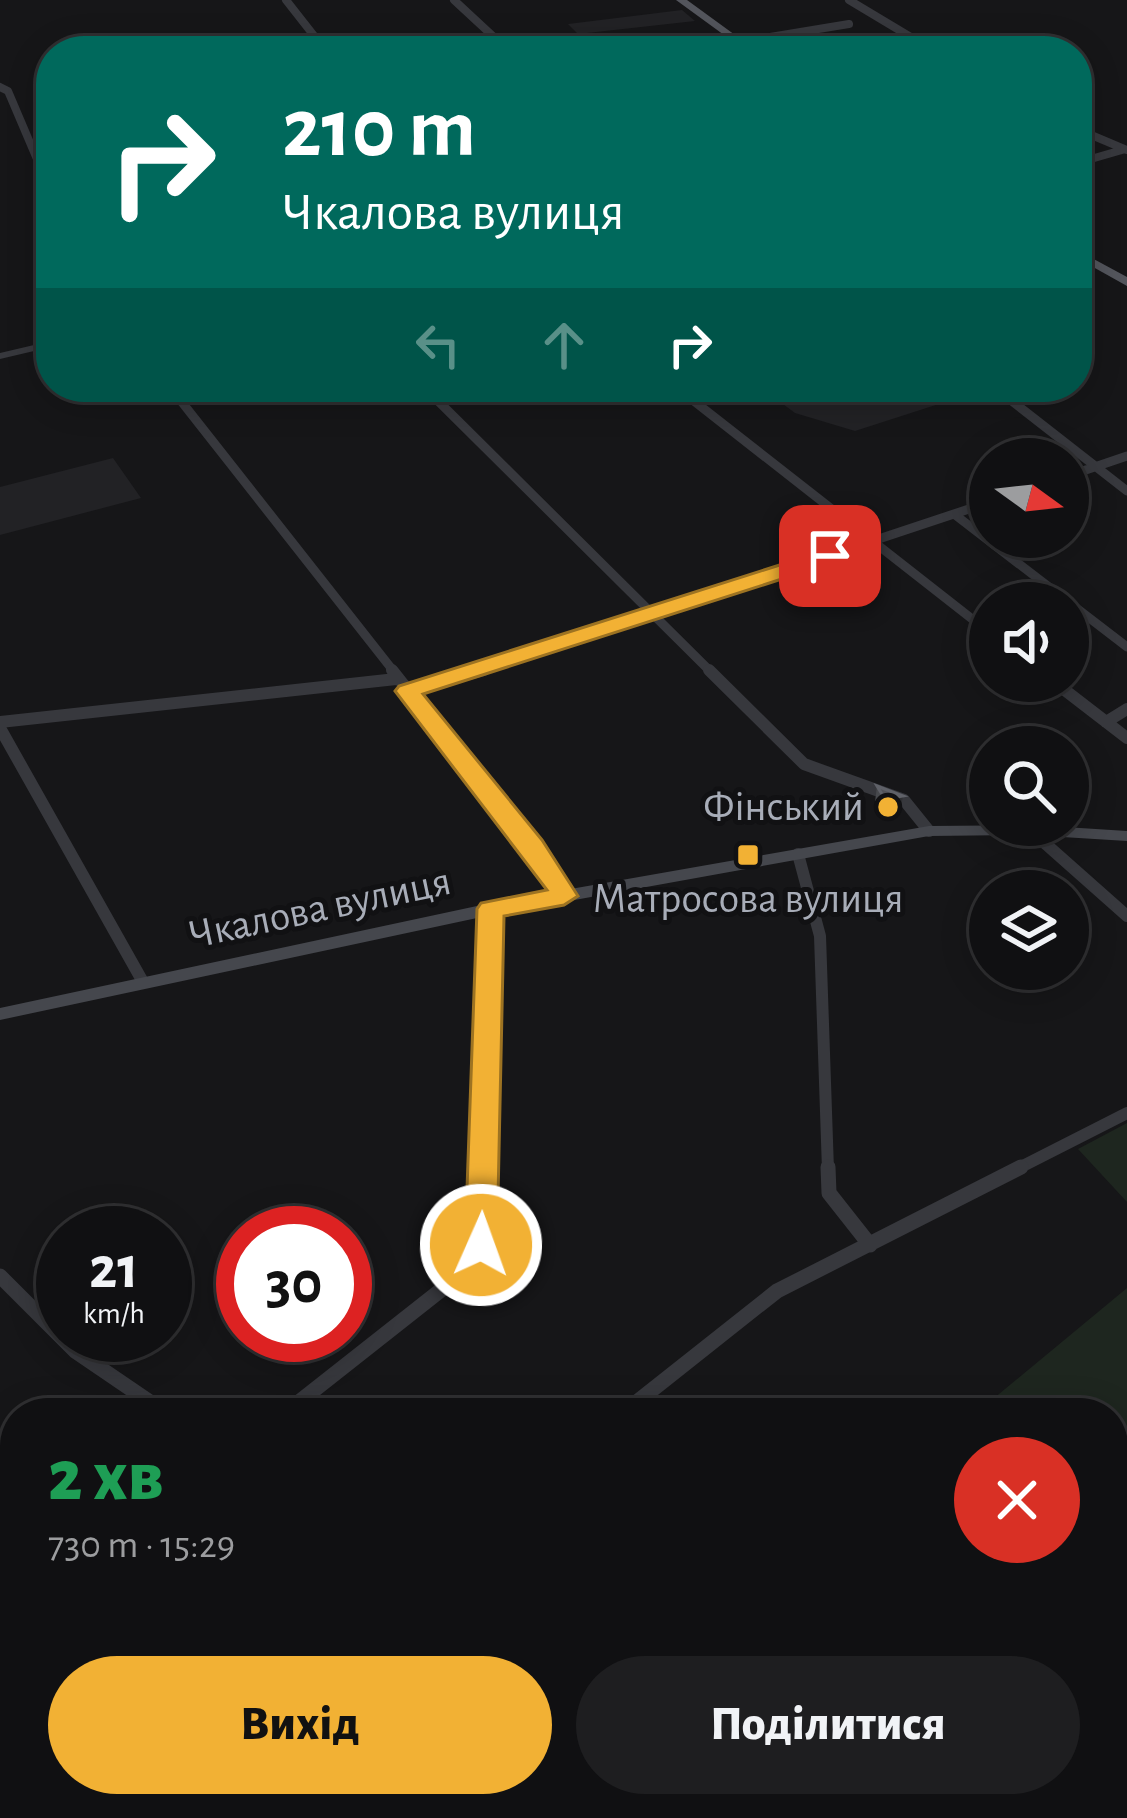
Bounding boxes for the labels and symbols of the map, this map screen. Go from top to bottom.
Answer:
north arrow [969,438,1089,558]
pin [779,505,881,607]
place label: Фінський [703,786,864,828]
marker: Фінський [875,794,901,820]
marker: Матросова вулиця [735,842,761,868]
street label: Чкалова вулиця [185,860,455,956]
place label: Матросова вулиця [592,878,904,920]
position arrow [418,1182,544,1308]
speed limit sign: 30 [216,1206,372,1362]

